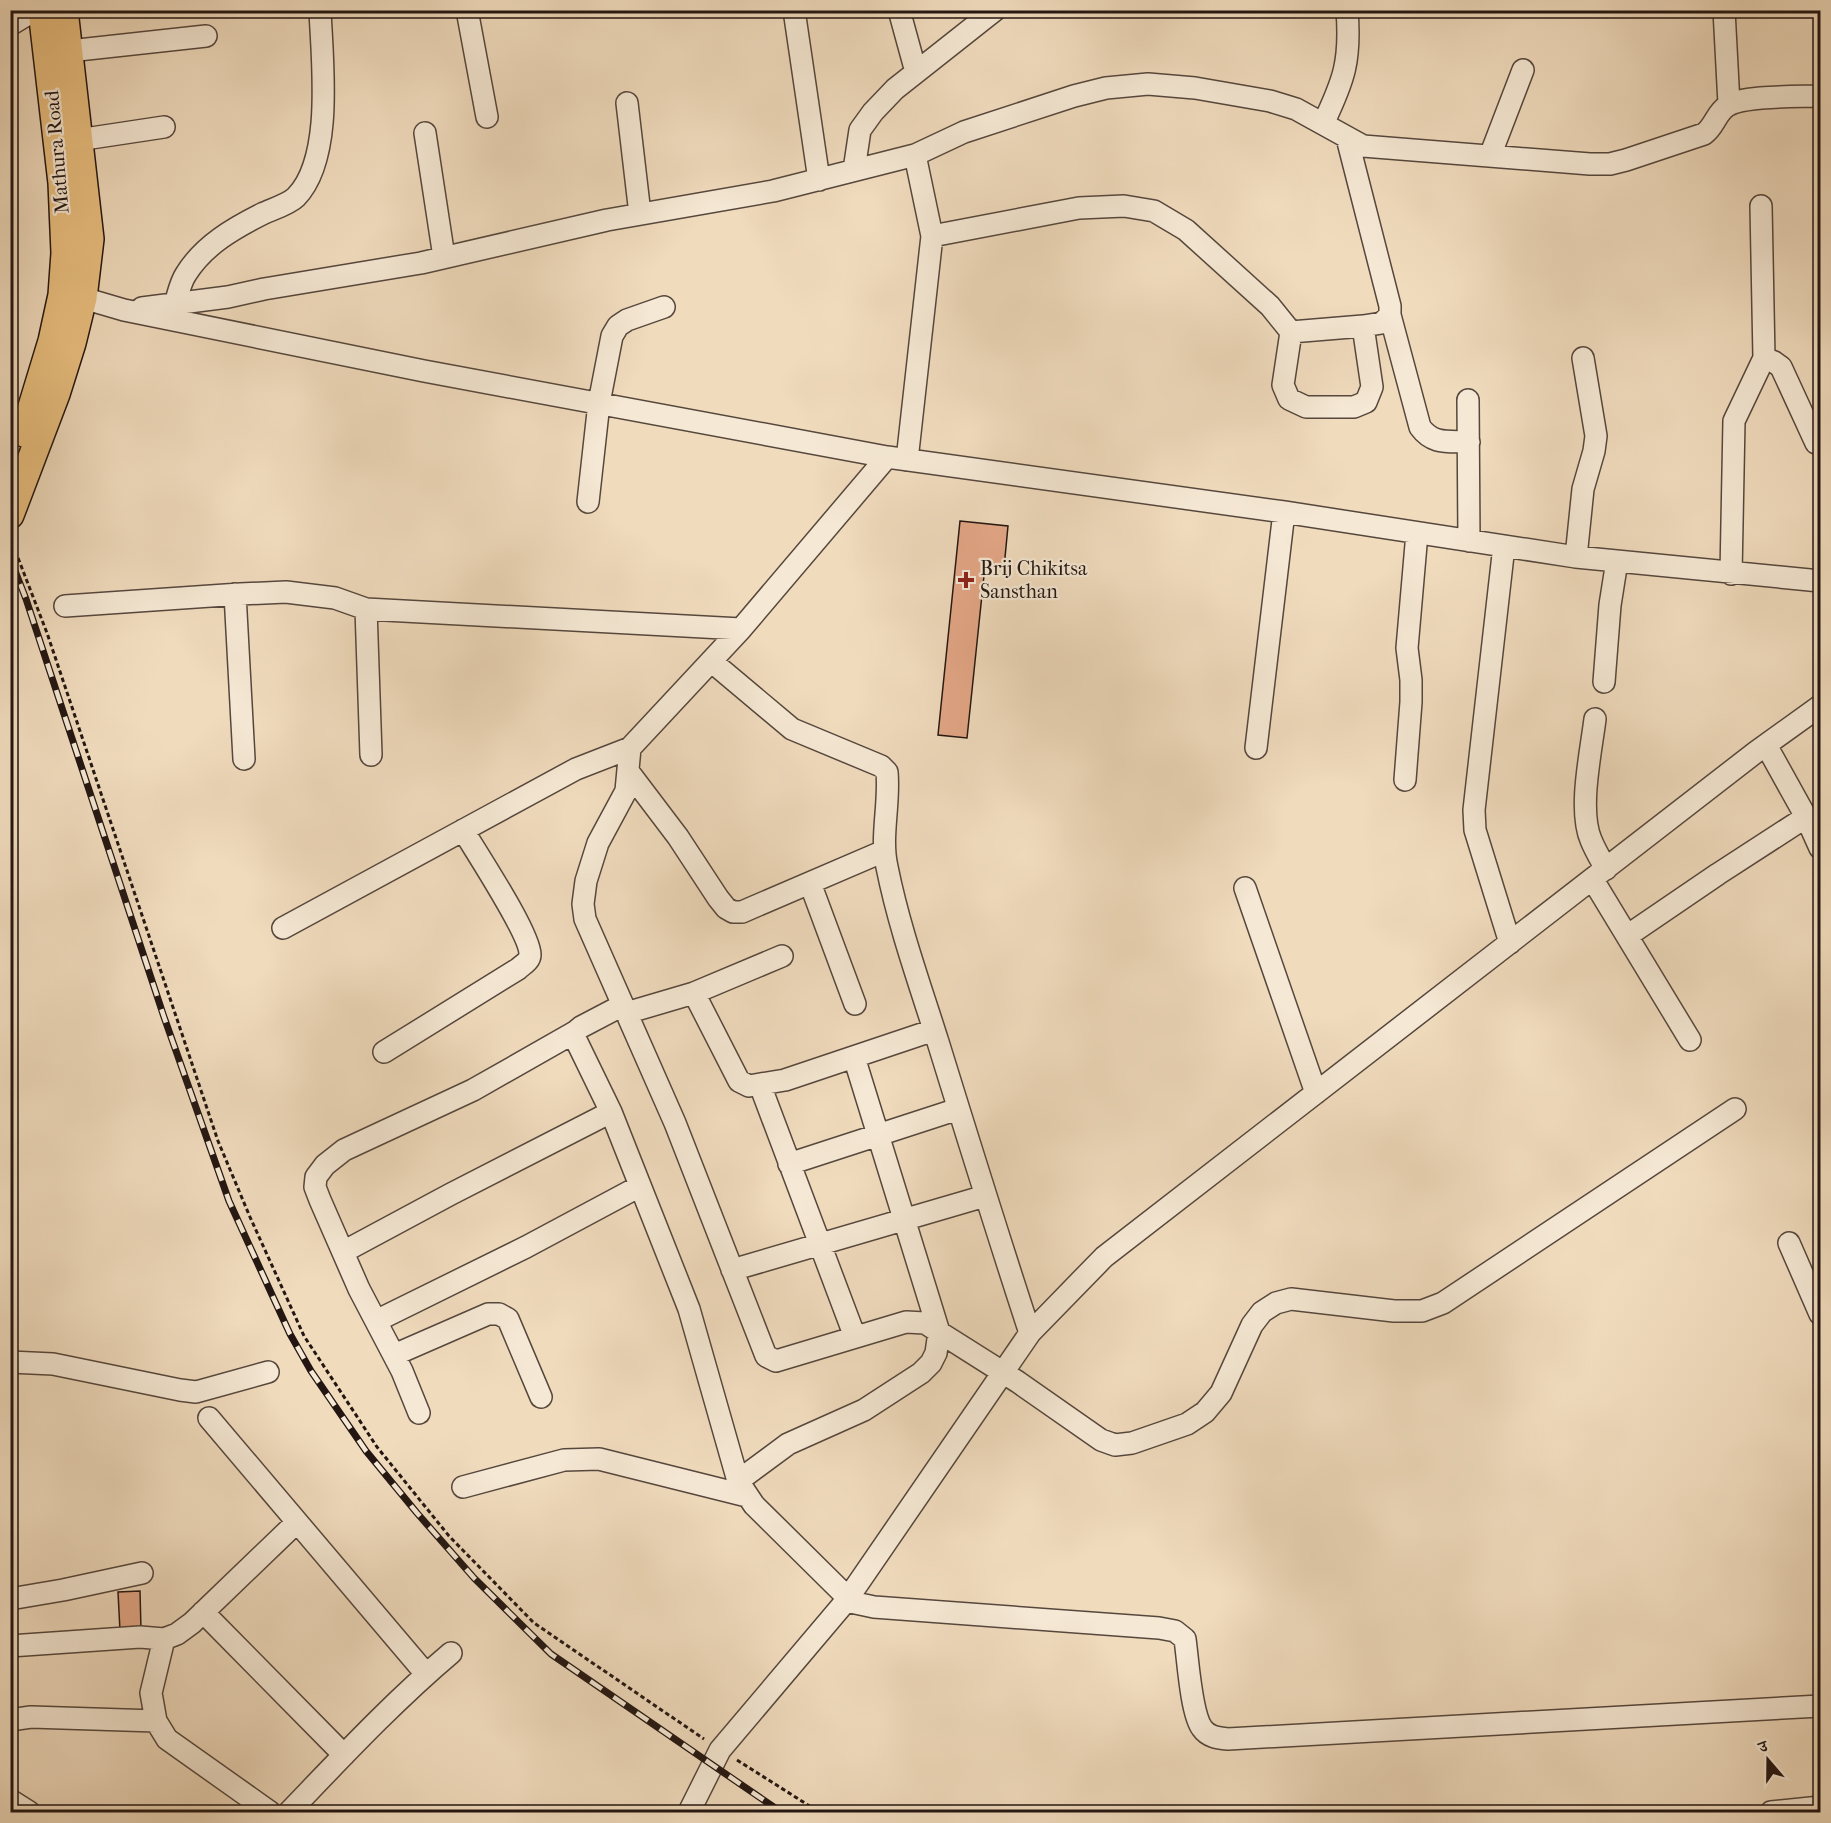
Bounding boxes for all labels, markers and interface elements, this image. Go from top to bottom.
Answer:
street label: Mathura Road [40,88,74,215]
place label: Brij Chikitsa Sansthan [980,557,1088,603]
marker: Brij Chikitsa Sansthan [957,571,975,589]
north arrow [1738,1730,1798,1790]
text: उ [1755,1735,1772,1757]

